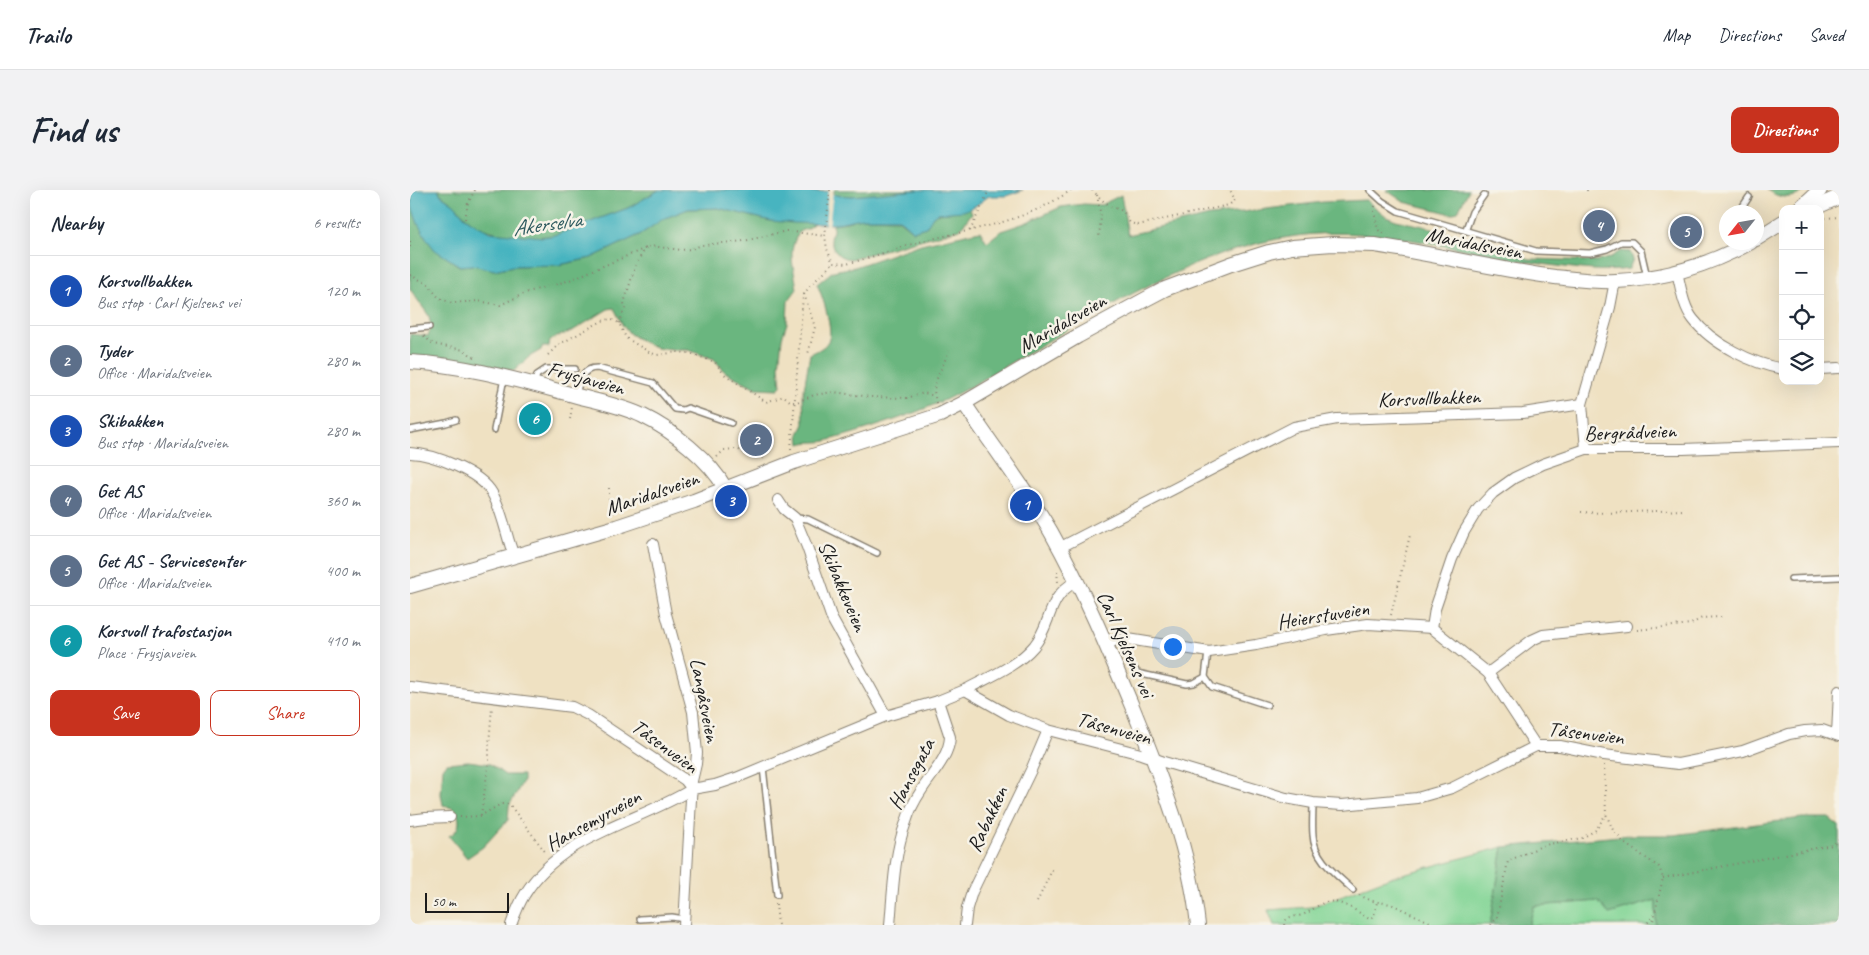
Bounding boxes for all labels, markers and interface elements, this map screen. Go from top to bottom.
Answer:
text: Trailo [25,20,71,50]
text: Map [1663,24,1690,46]
text: Directions [1718,24,1781,46]
text: Saved [1809,24,1844,46]
button: Directions [1731,107,1839,153]
text: Find us [30,108,117,153]
water label: Akerselva [511,205,586,243]
north arrow [1719,205,1764,250]
map controls [1779,205,1824,385]
button: + [1779,205,1824,250]
pin: 4 [1583,207,1615,245]
text: Nearby [50,210,103,236]
text: 6 results [313,213,360,233]
pin: 5 [1670,213,1702,251]
street label: Maridalsveien [1424,221,1526,265]
button: − [1779,250,1824,295]
text: Korsvollbakken [97,269,192,293]
text: 1 [62,281,70,301]
text: 120 m [326,281,360,301]
street label: Maridalsveien [1013,287,1112,359]
text: Bus stop · Carl Kjelsens vei [97,293,240,313]
button: locate [1779,295,1824,340]
text: Tyder [97,339,132,363]
button: layers [1779,340,1824,385]
text: 2 [62,351,70,371]
text: 280 m [326,351,360,371]
street label: Frysjaveien [545,355,629,401]
text: Office · Maridalsveien [97,363,211,383]
street label: Korsvollbakken [1377,383,1482,413]
pin: 6 [519,400,551,438]
text: Skibakken [97,409,163,433]
street label: Bergrådveien [1584,417,1678,447]
text: 3 [62,421,70,441]
text: 280 m [326,421,360,441]
pin: 2 [740,421,772,459]
text: Bus stop · Maridalsveien [97,433,228,453]
street label: Maridalsveien [602,464,704,521]
text: Get AS [97,479,142,503]
pin: 3 [715,482,747,520]
pin: 1 [1010,486,1042,524]
text: 4 [62,491,70,511]
text: 360 m [326,491,360,511]
text: Office · Maridalsveien [97,503,211,523]
street label: Skibakkeveien [812,537,874,637]
text: Get AS - Servicesenter [97,549,245,573]
text: 5 [63,561,69,581]
text: 400 m [326,561,360,581]
text: Office · Maridalsveien [97,573,211,593]
street label: Carl Kjelsens vei [1091,587,1162,704]
street label: Heierstuveien [1275,595,1371,635]
text: Korsvoll trafostasjon [97,619,231,643]
text: 6 [62,631,70,651]
text: 410 m [326,631,360,651]
your location [1160,634,1186,660]
text: Place · Frysjaveien [97,643,196,663]
street label: Langåsveien [684,656,726,746]
button: Save [50,690,200,736]
button: Share [210,690,360,736]
street label: Tåsenveien [1074,706,1155,751]
street label: Tåsenveien [627,713,704,779]
street label: Tåsenveien [1547,715,1626,751]
street label: Hansegata [882,732,941,814]
street label: Rabakken [961,782,1014,856]
street label: Hansemyrveien [541,783,646,857]
scale bar [425,890,509,913]
text: 50 m [432,893,456,910]

